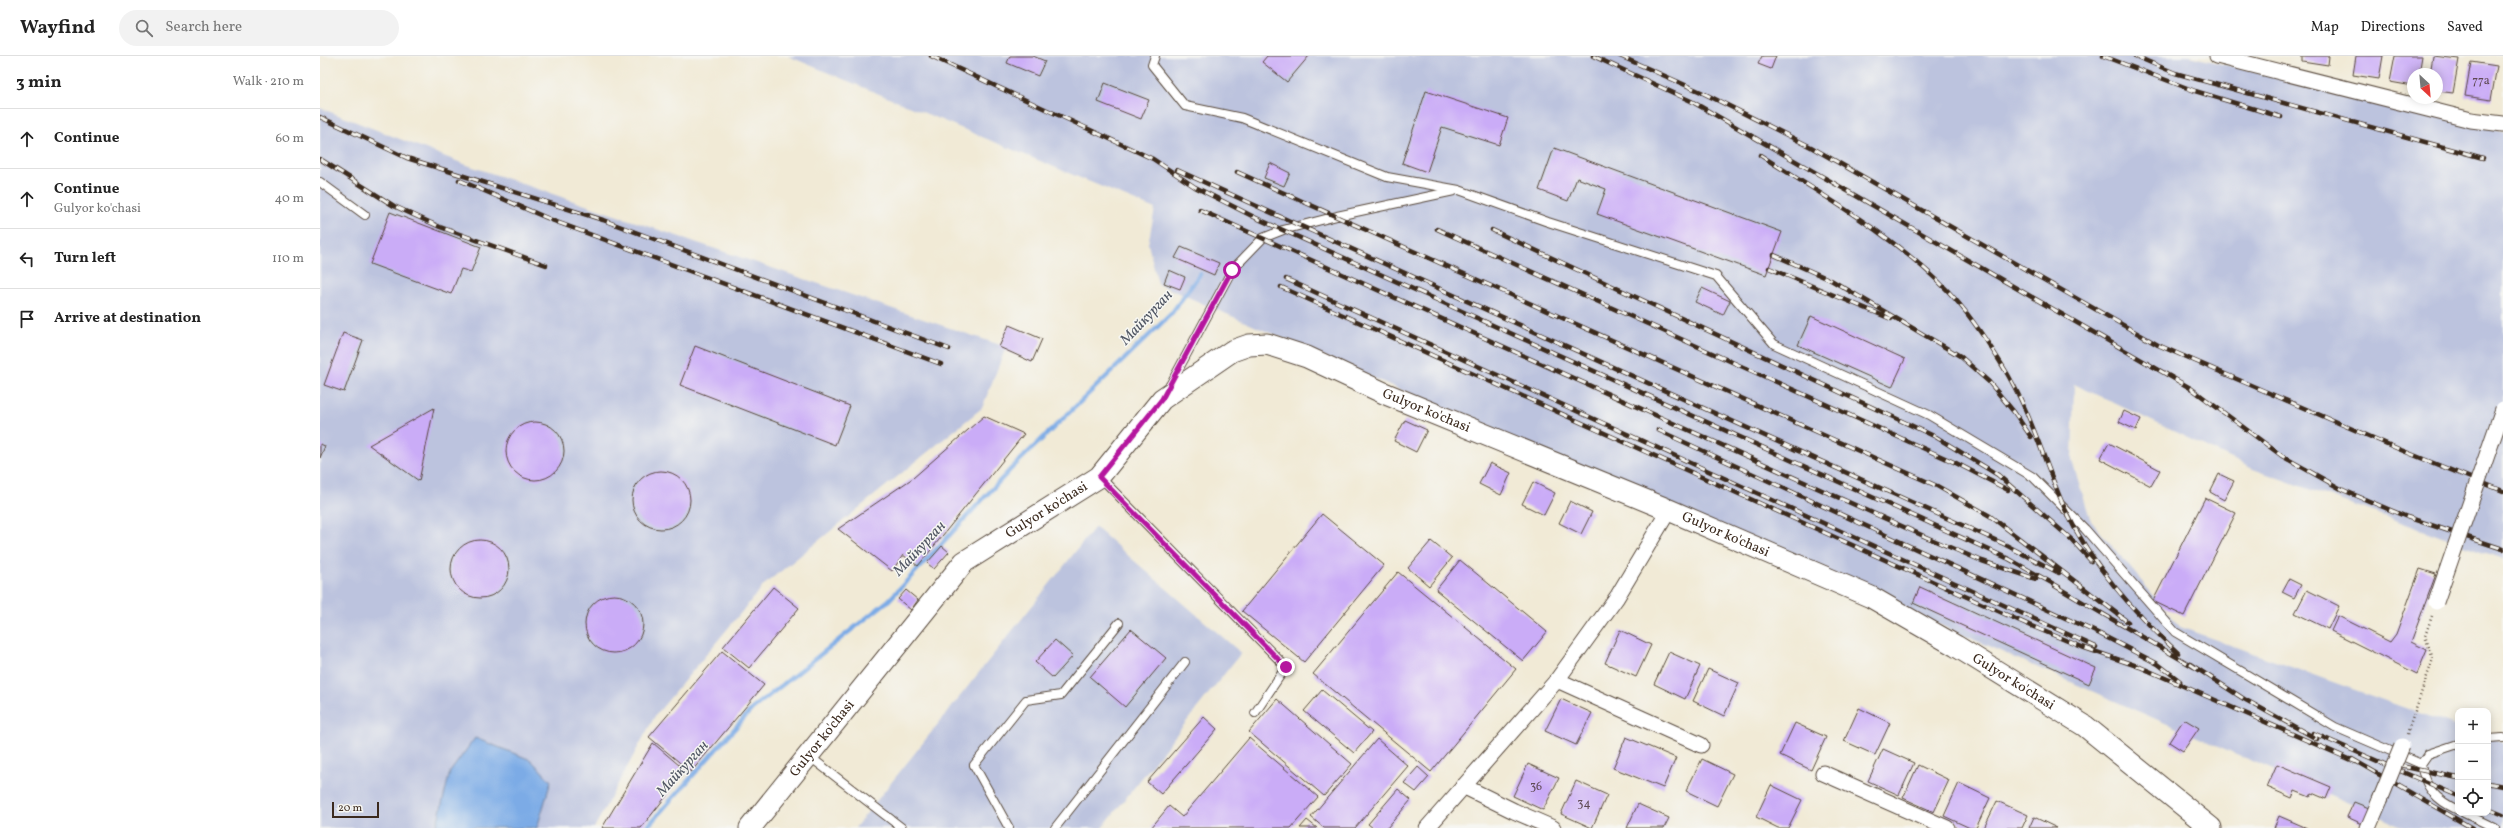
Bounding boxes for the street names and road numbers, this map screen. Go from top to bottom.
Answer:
street label: Gulyor ko'chasi [1379,384,1473,437]
street label: Gulyor ko'chasi [1002,477,1091,543]
street label: Gulyor ko'chasi [1679,507,1773,562]
street label: Gulyor ko'chasi [1969,649,2058,714]
street label: Gulyor ko'chasi [785,696,859,781]

